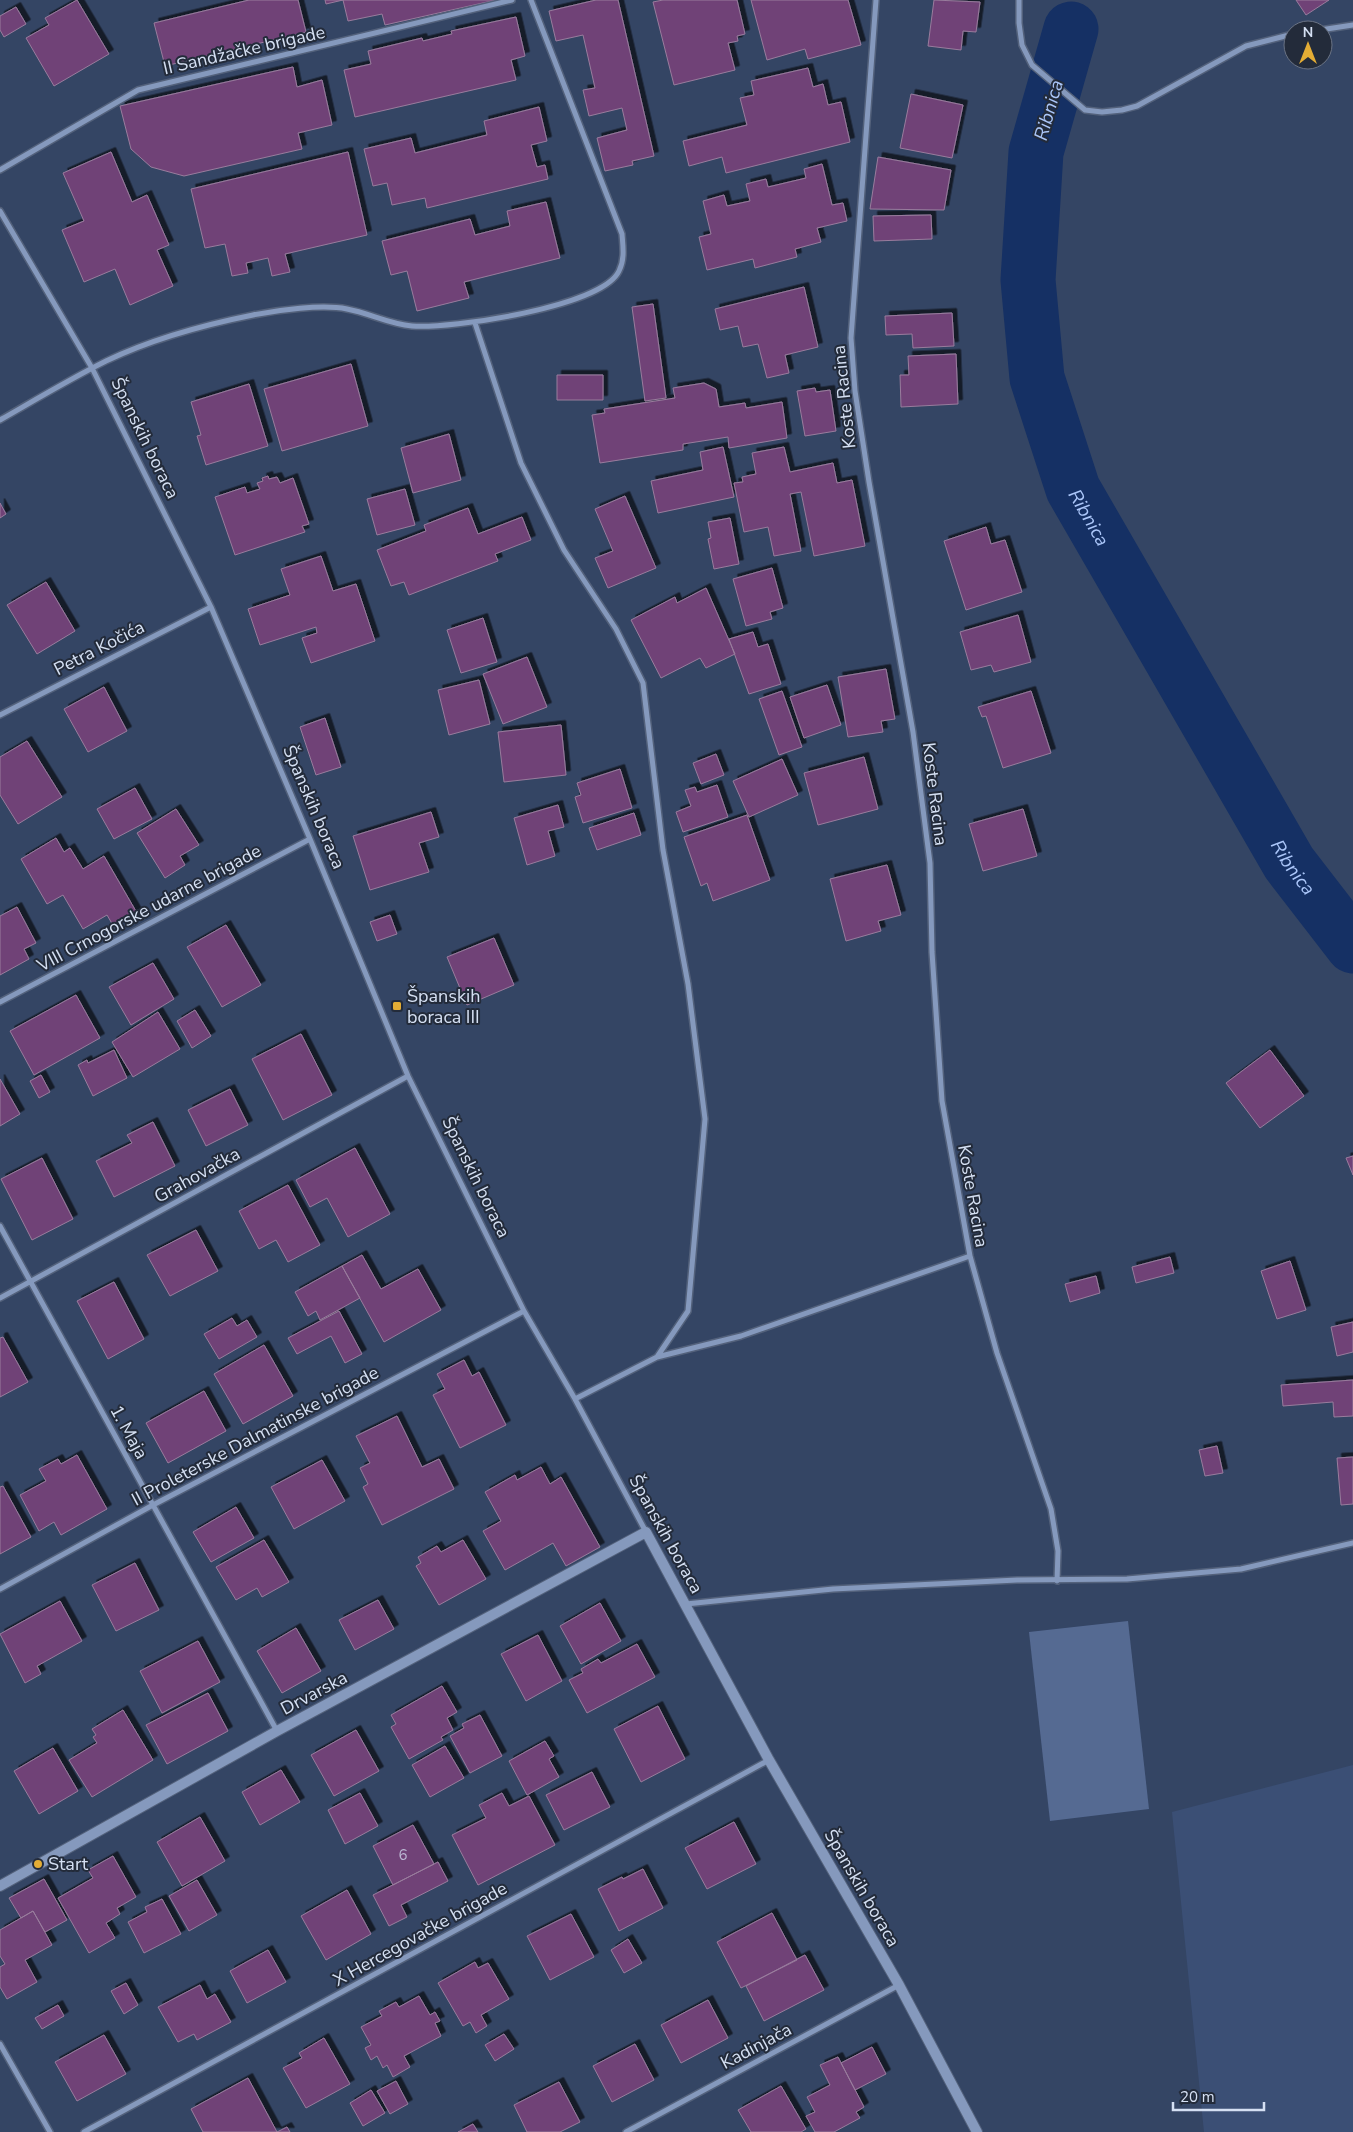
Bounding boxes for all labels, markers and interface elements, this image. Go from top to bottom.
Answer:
street label: II Sandžačke brigade [161,20,327,80]
north arrow [1283,20,1333,70]
text: N [1303,23,1313,42]
water label: Ribnica [1028,77,1070,144]
street label: Koste Racina [827,344,861,450]
street label: Španskih boraca [105,373,185,503]
water label: Ribnica [1062,484,1115,551]
street label: Petra Kočića [50,615,148,681]
street label: Španskih boraca [277,741,351,873]
street label: Koste Racina [917,741,953,847]
water label: Ribnica [1264,835,1321,901]
street label: VIII Crnogorske udarne brigade [32,839,265,978]
place label: Španskih boraca III [407,984,480,1029]
marker: Španskih boraca III [391,1000,403,1012]
street label: Španskih boraca [436,1112,516,1242]
street label: Grahovačka [150,1142,244,1208]
street label: Koste Racina [952,1143,994,1249]
street label: II Proleterske Dalmatinske brigade [127,1360,383,1512]
street label: 1. Maja [104,1401,154,1463]
street label: Španskih boraca [623,1470,709,1598]
street label: Drvarska [276,1665,352,1721]
street label: Španskih boraca [819,1825,905,1951]
house number: 6 [398,1845,408,1865]
place label: Start [48,1852,89,1876]
marker: Start [32,1858,44,1870]
street label: X Hercegovačke brigade [329,1876,511,1992]
street label: Kadinjača [716,2017,796,2075]
scale bar [1173,2080,1264,2112]
text: 20 m [1180,2087,1215,2107]

